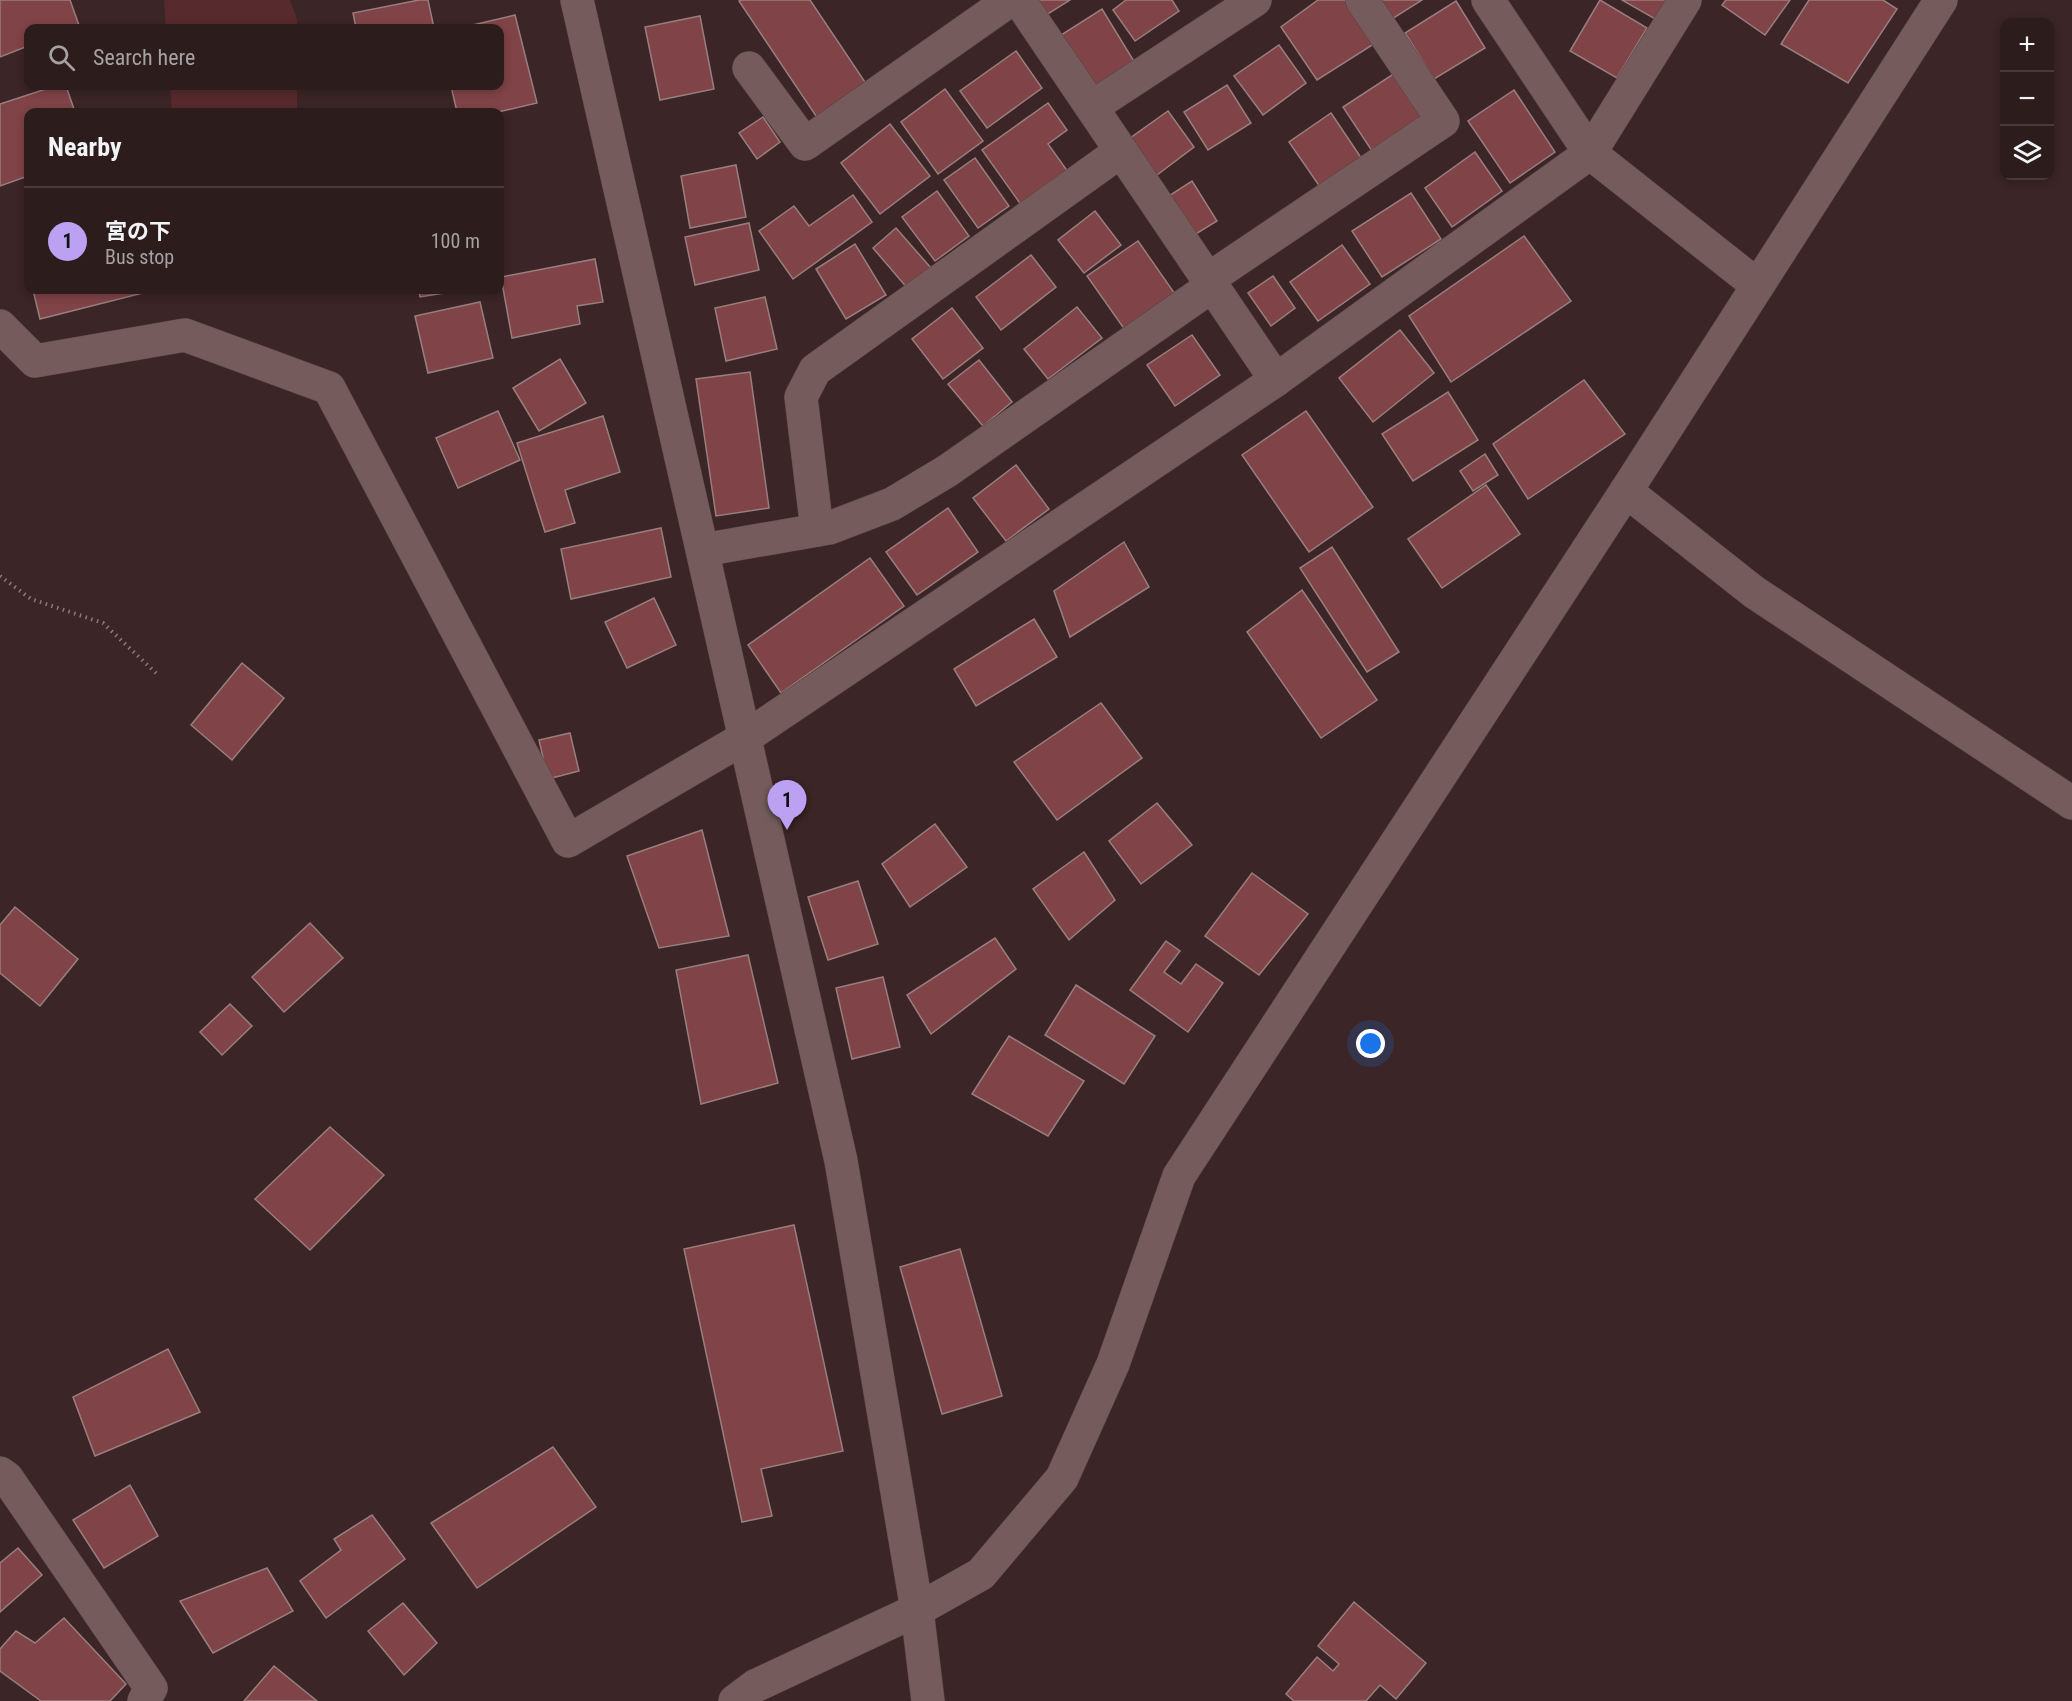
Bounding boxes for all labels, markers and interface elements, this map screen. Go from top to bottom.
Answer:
map controls [2000,18,2054,180]
button: + [2000,18,2054,72]
search box [24,24,504,90]
icon: search [45,41,78,74]
text: Search here [93,45,195,70]
button: − [2000,72,2054,126]
button: layers [2000,126,2054,180]
text: Nearby [48,132,122,162]
text: 宮の下 [105,219,171,244]
text: 1 [62,229,73,253]
text: 100 m [431,229,480,253]
text: Bus stop [105,245,174,269]
pin: 1 [768,780,806,830]
your location [1356,1029,1385,1058]

